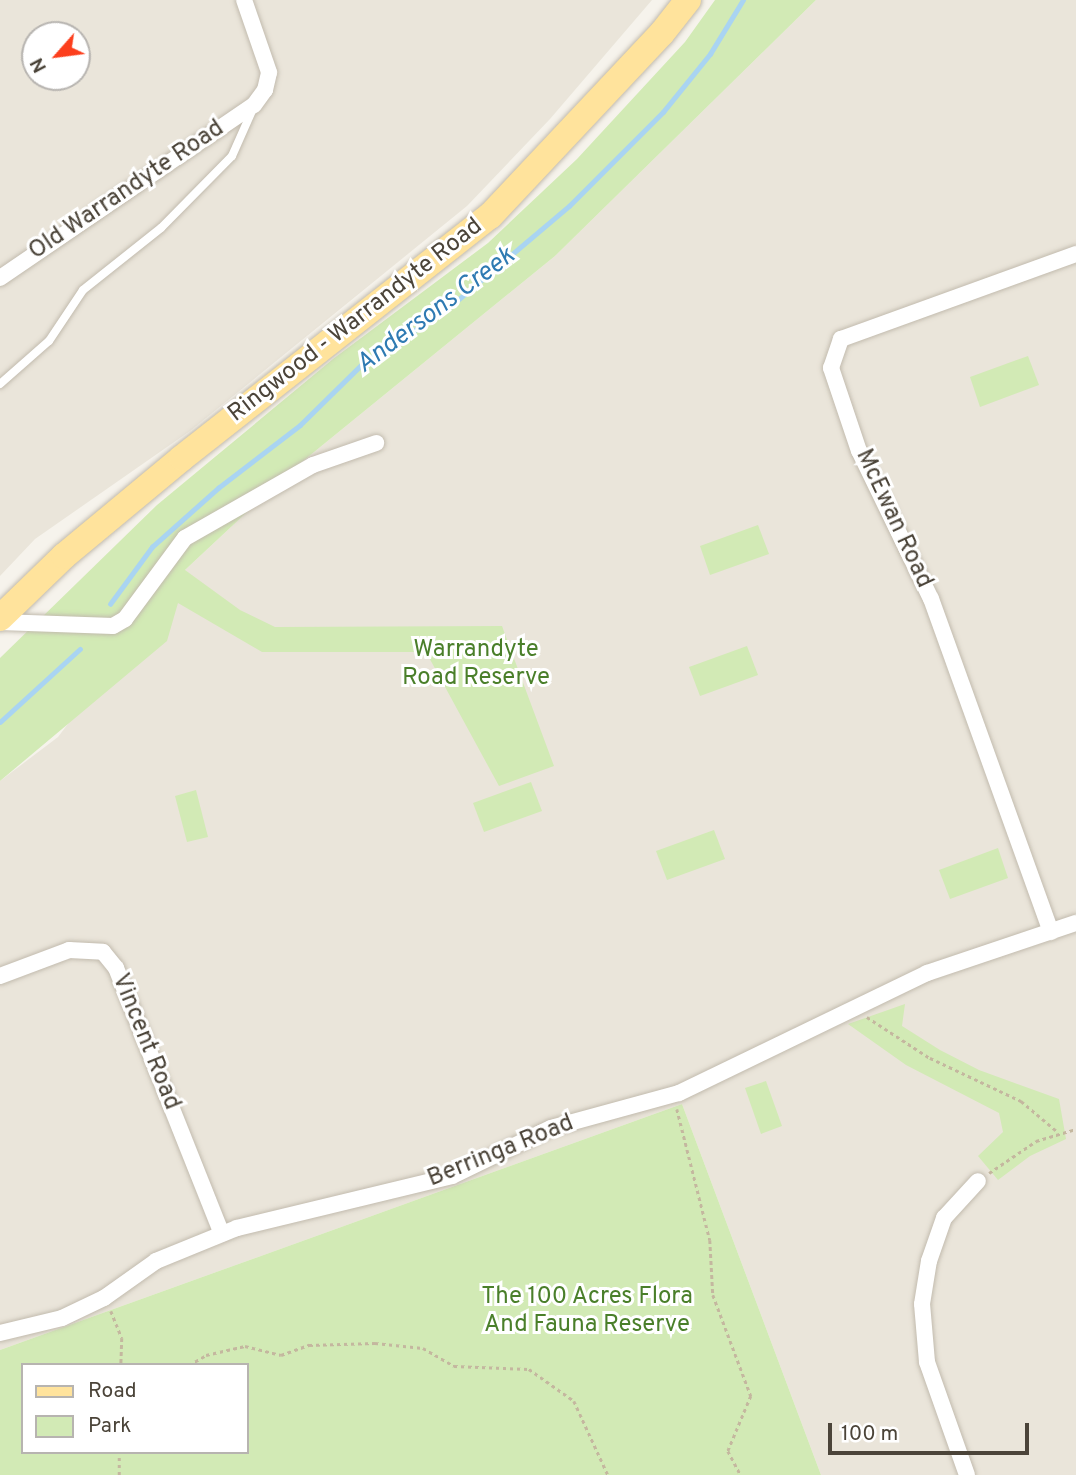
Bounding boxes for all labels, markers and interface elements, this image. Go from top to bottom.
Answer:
north arrow [21,21,91,91]
text: N [25,53,53,77]
street label: Old Warrandyte Road [24,115,230,267]
street label: Ringwood - Warrandyte Road [223,213,489,429]
water label: Andersons Creek [350,241,522,381]
street label: McEwan Road [848,445,938,593]
park label: Warrandyte Road Reserve [402,637,550,693]
street label: Vincent Road [105,970,185,1114]
street label: Berringa Road [424,1110,578,1194]
park label: The 100 Acres Flora And Fauna Reserve [481,1284,693,1340]
legend [21,1363,248,1454]
text: Road [88,1378,137,1405]
scale bar [831,1408,1032,1452]
text: Park [88,1413,131,1440]
text: 100 m [841,1421,898,1448]

